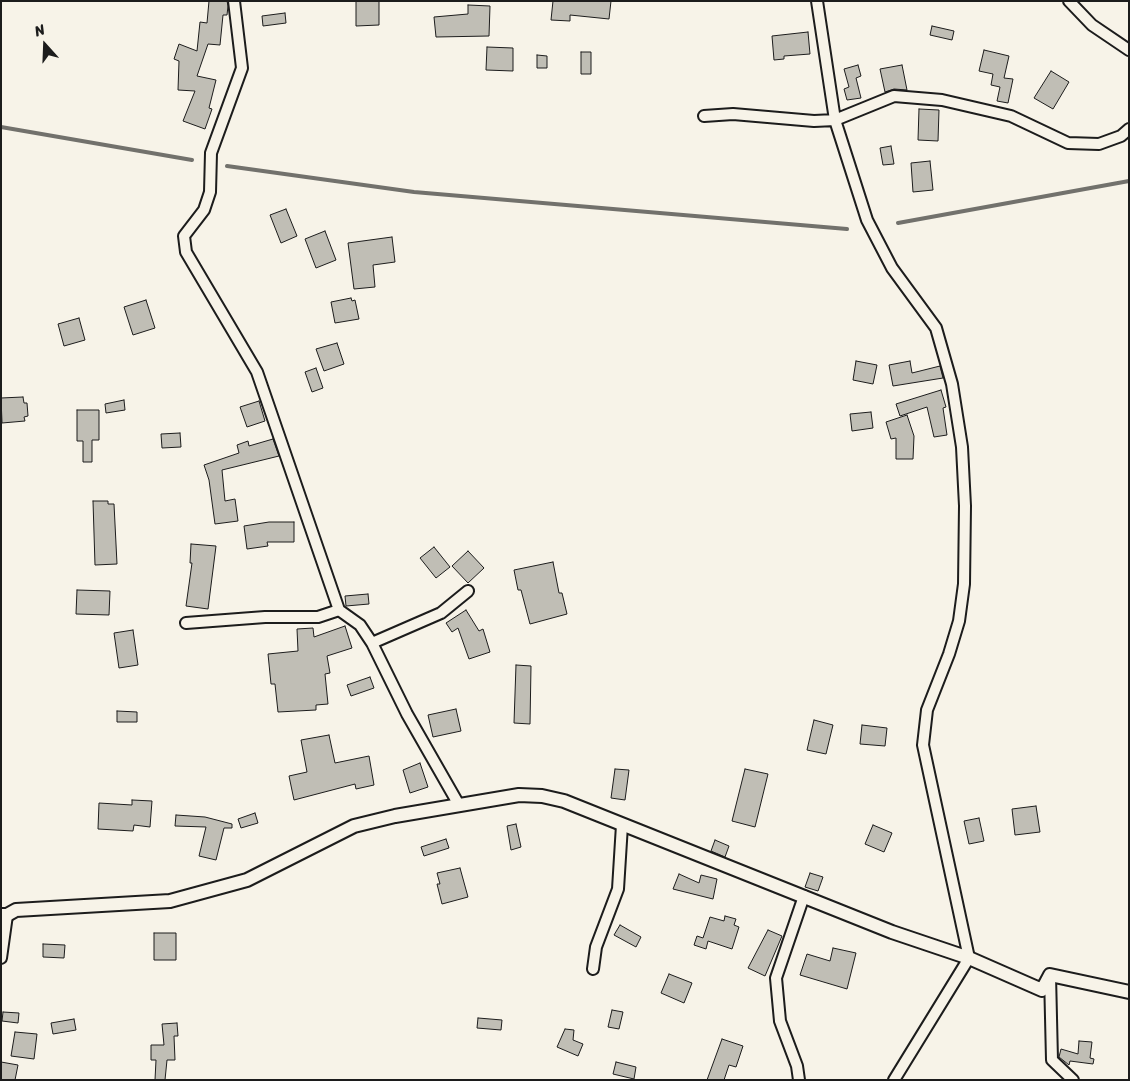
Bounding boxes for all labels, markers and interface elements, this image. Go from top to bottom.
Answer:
text: N [31,17,49,44]
north arrow [20,20,70,70]

